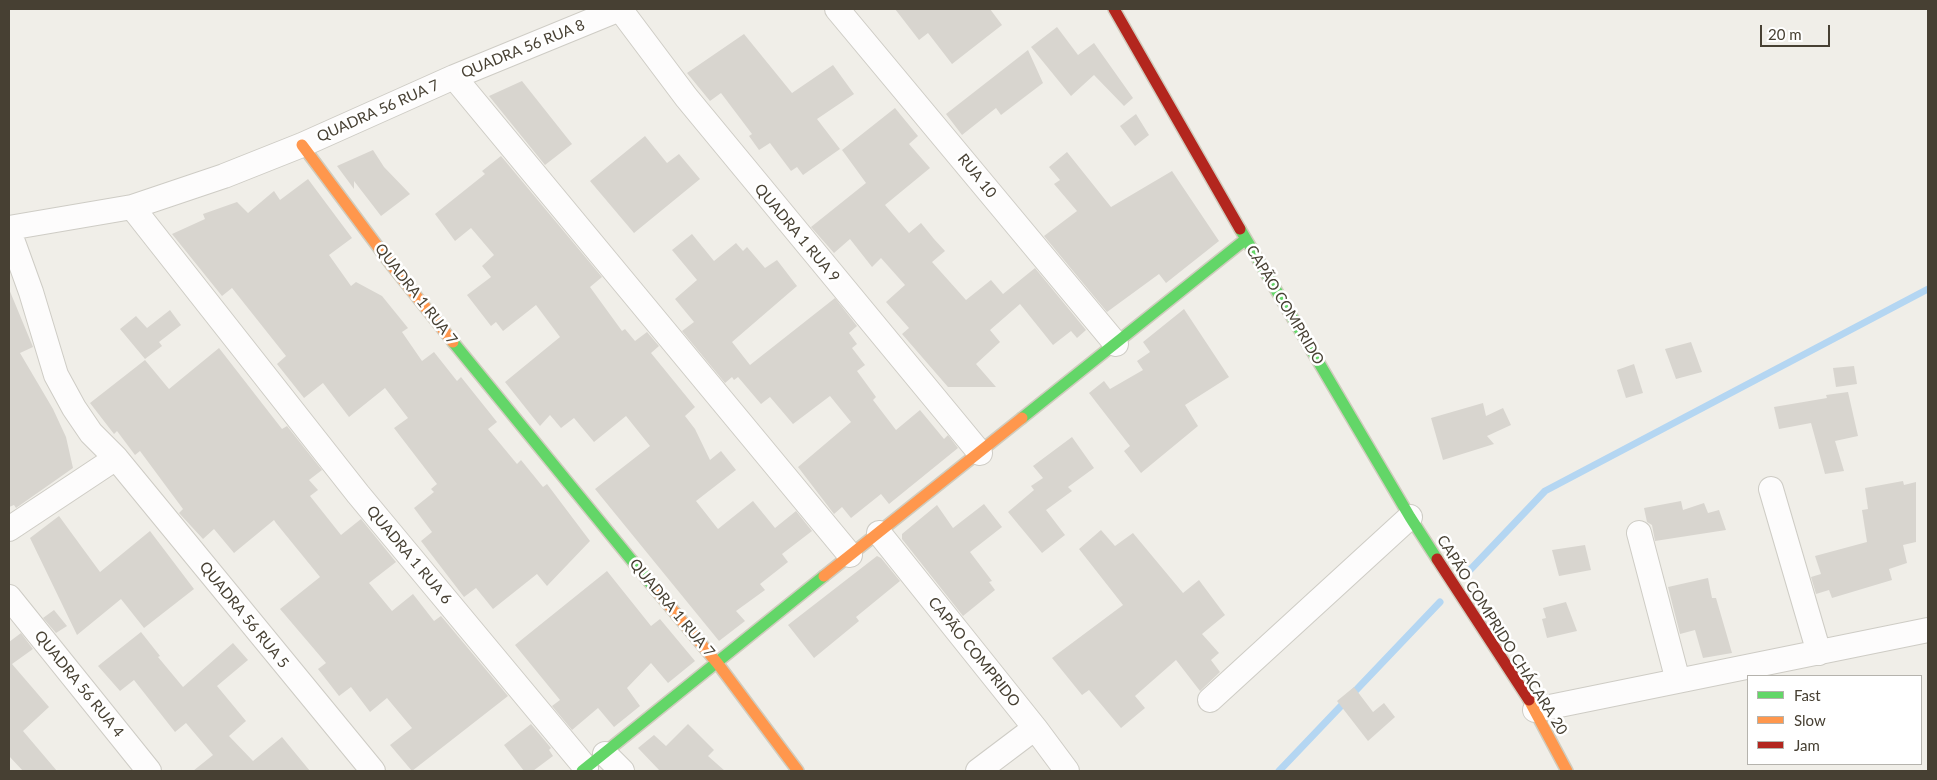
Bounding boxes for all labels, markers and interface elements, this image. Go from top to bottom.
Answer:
scale bar [1762,15,1832,47]
street label: QUADRA 56 RUA 8 [459,16,587,82]
text: 20 m [1768,25,1802,43]
street label: QUADRA 56 RUA 7 [314,76,442,146]
street label: RUA 10 [954,150,1000,202]
street label: QUADRA 1 RUA 9 [751,180,843,286]
street label: QUADRA 1 RUA 7 [371,240,461,348]
street label: CAPÃO COMPRIDO [1242,242,1328,368]
street label: QUADRA 1 RUA 6 [363,502,455,608]
street label: CAPÃO COMPRIDO CHÁCARA 20 [1433,532,1571,738]
street label: QUADRA 1 RUA 7 [626,555,718,661]
street label: QUADRA 56 RUA 5 [196,558,292,672]
street label: CAPÃO COMPRIDO [924,594,1024,710]
street label: QUADRA 56 RUA 4 [31,627,127,741]
legend [1747,675,1922,765]
text: Fast [1794,686,1821,704]
text: Slow [1794,711,1826,729]
text: Jam [1794,736,1820,754]

